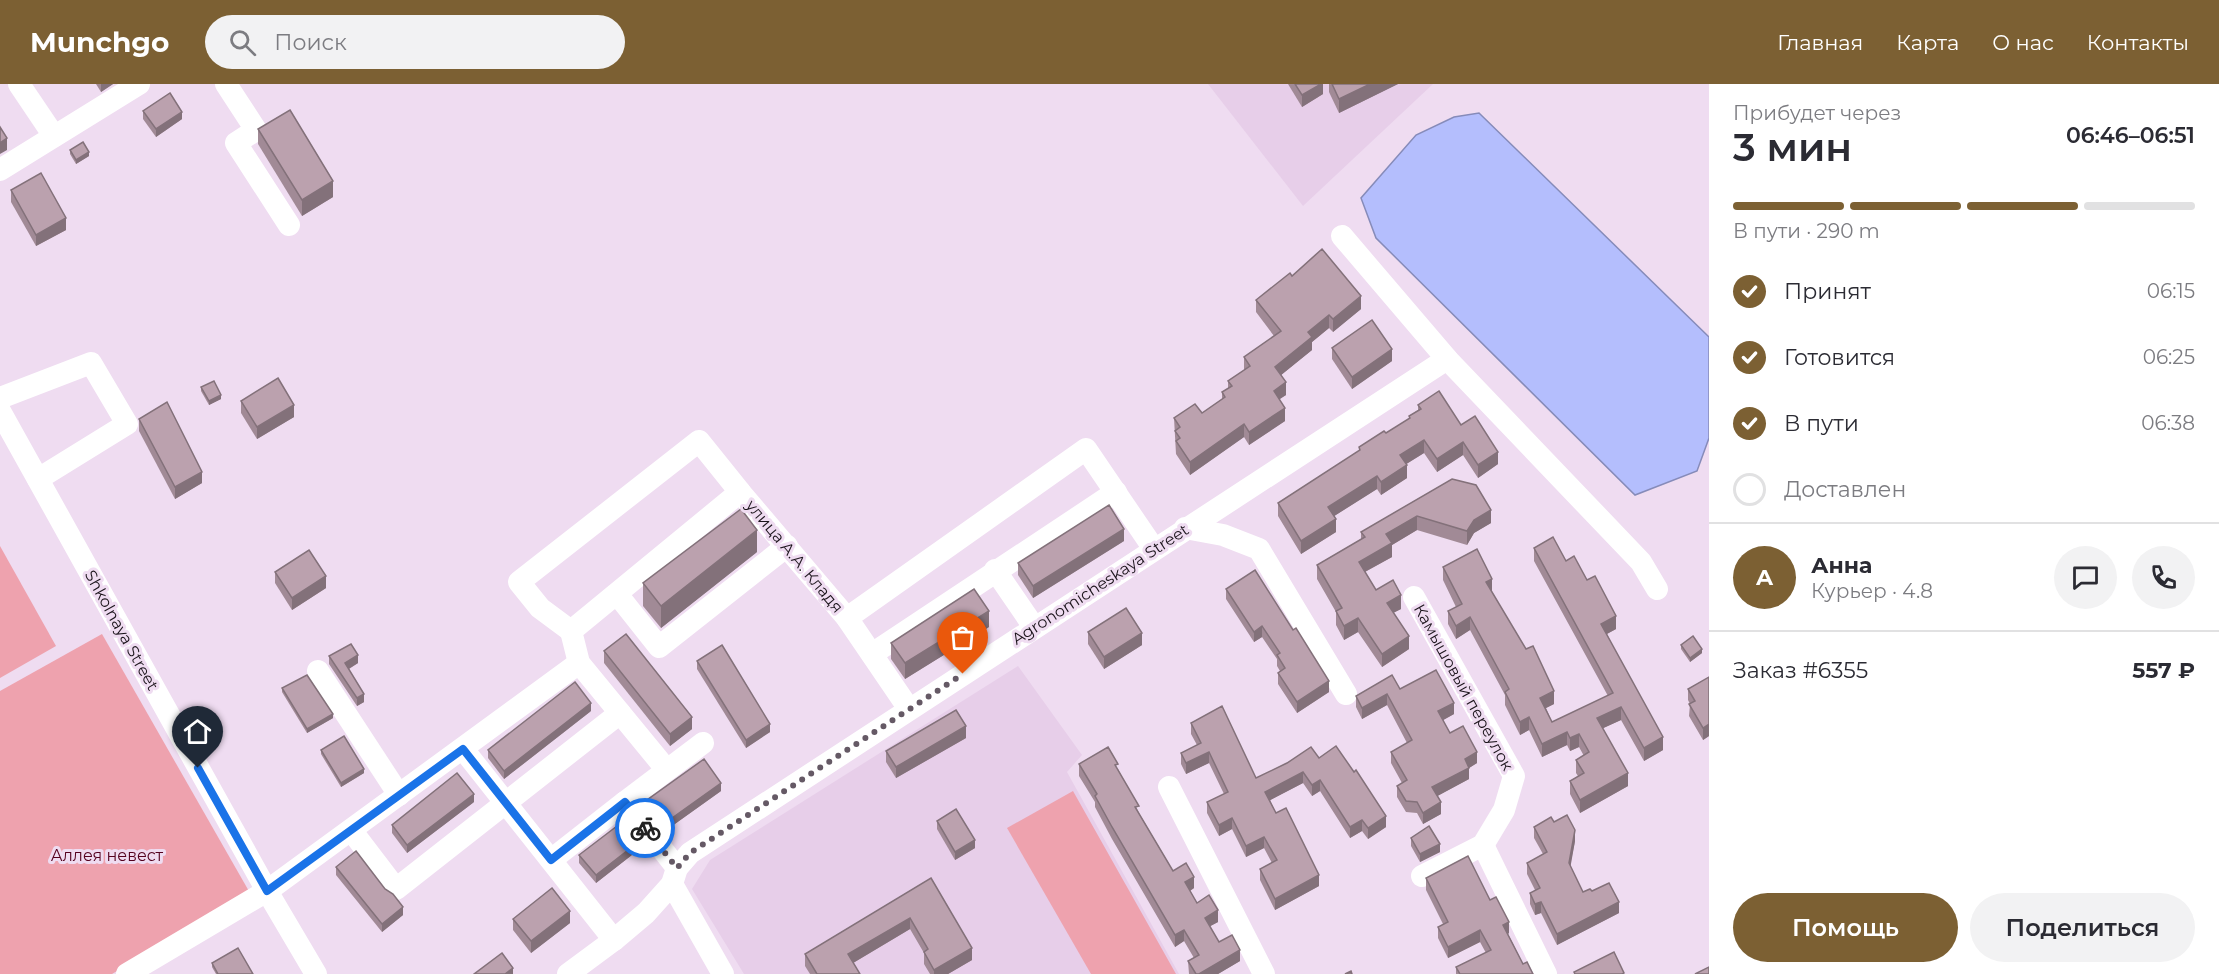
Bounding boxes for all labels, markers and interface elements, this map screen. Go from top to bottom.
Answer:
search box [205,15,625,69]
text: Munchgo [30,25,169,59]
icon: search [226,26,259,59]
text: Поиск [274,29,347,56]
text: Главная [1777,30,1863,55]
text: Карта [1896,30,1959,55]
text: О нас [1992,30,2054,55]
text: Контакты [2087,30,2189,55]
text: Прибудет через [1733,101,1901,125]
text: 06:46–06:51 [2066,122,2195,149]
text: 3 мин [1733,123,1852,171]
text: В пути · 290 m [1733,219,1880,243]
icon: check [1733,275,1766,308]
text: Принят [1784,278,1871,305]
text: 06:15 [2147,279,2195,303]
icon: check [1733,341,1766,374]
text: Готовится [1784,344,1895,371]
text: 06:25 [2143,345,2195,369]
icon: check [1733,407,1766,440]
text: В пути [1784,410,1859,437]
text: 06:38 [2141,411,2195,435]
text: Доставлен [1784,476,1906,503]
street label: улица А.А. Кладя [741,495,847,616]
street label: Agronomicheskaya Street [1008,520,1193,649]
button: chat [2054,546,2117,609]
button: phone [2132,546,2195,609]
text: Анна [1811,552,1872,579]
text: А [1756,564,1773,591]
street label: Shkolnaya Street [81,567,163,694]
text: Курьер · 4.8 [1811,579,1933,603]
street label: Камышовый переулок [1410,601,1518,774]
pin [937,612,988,674]
icon: bag [946,621,979,654]
text: Заказ #6355 [1733,657,1868,684]
text: 557 ₽ [2132,657,2195,684]
pin [172,706,223,768]
icon: home [181,715,214,748]
courier [615,798,675,858]
icon: bike [629,812,662,845]
park label: Аллея невест [51,846,164,865]
button: Помощь [1733,893,1958,962]
button: Поделиться [1970,893,2195,962]

